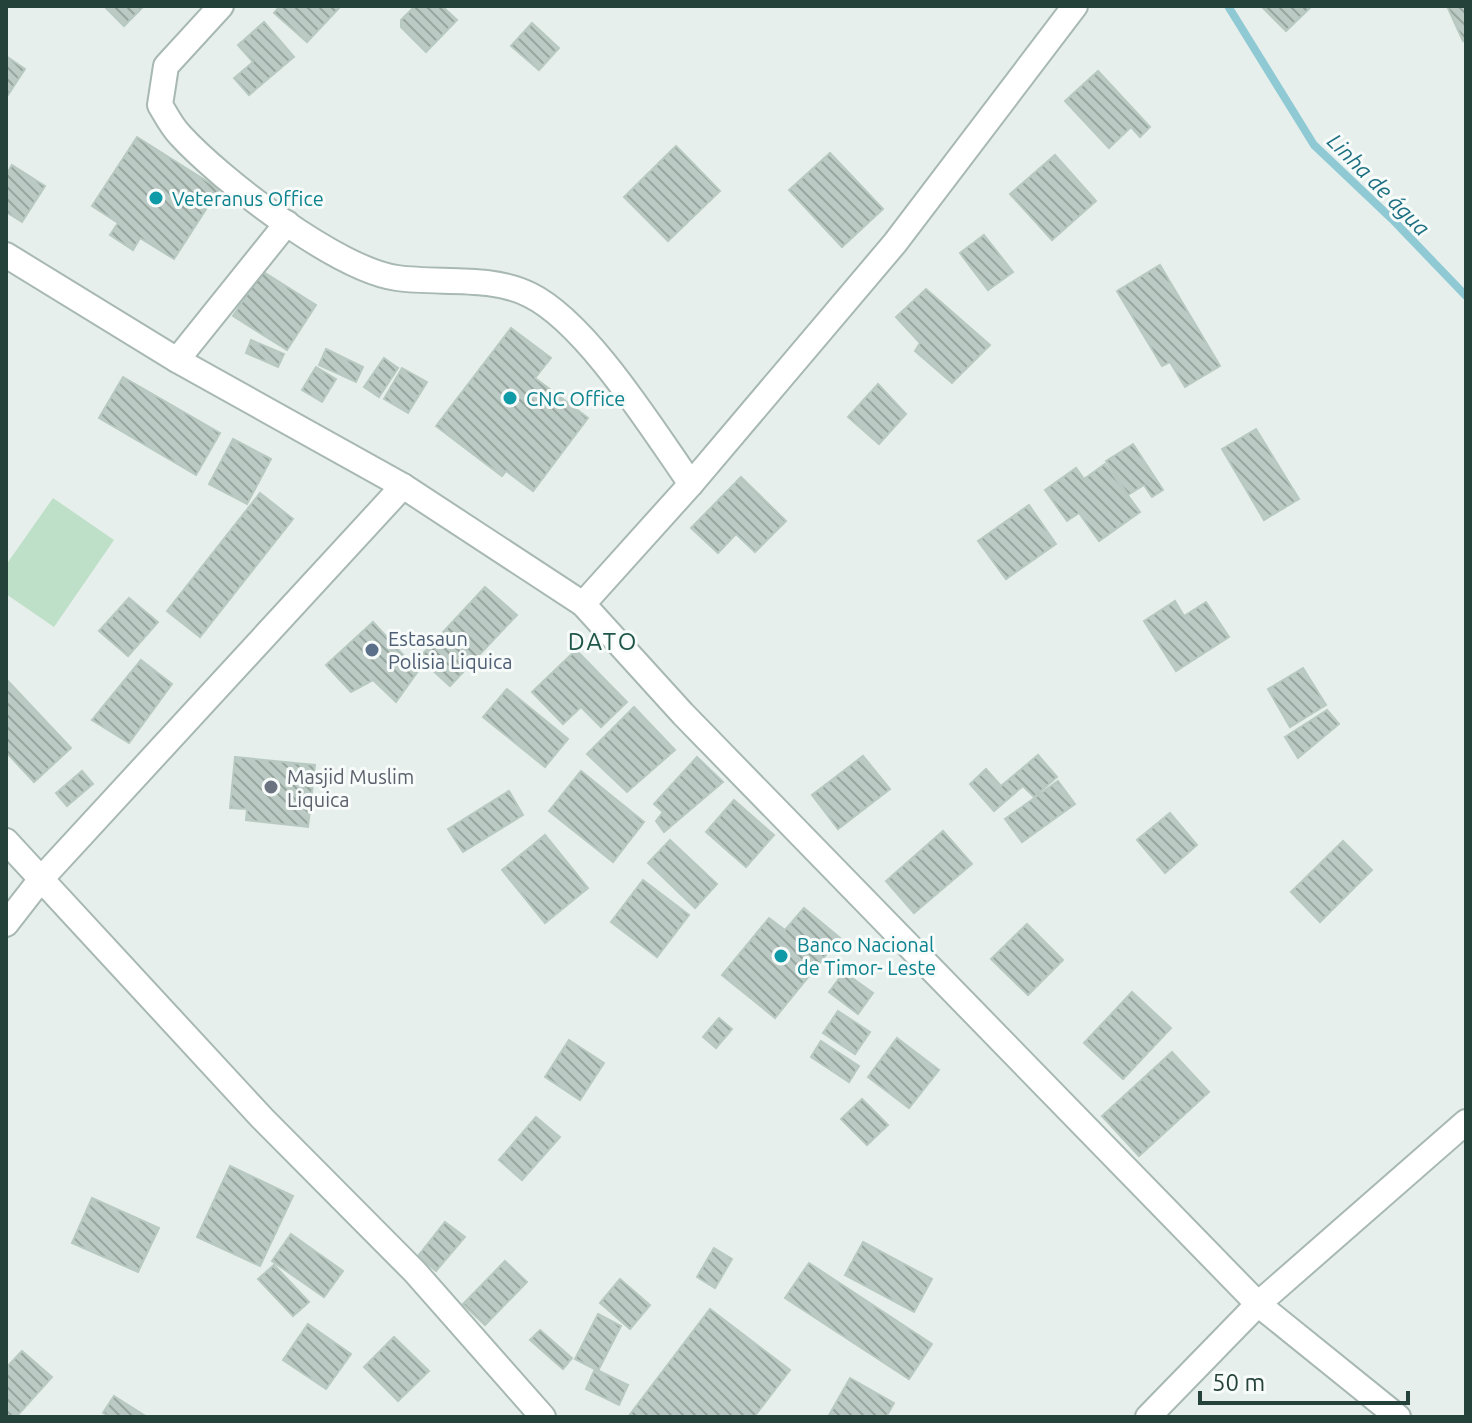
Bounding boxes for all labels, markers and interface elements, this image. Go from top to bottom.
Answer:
water label: Linha de água [1323,128,1435,240]
place label: Veteranus Office [172,187,324,210]
marker: Veteranus Office [147,189,165,207]
place label: CNC Office [526,387,625,410]
marker: CNC Office [501,389,519,407]
place label: Estasaun Polisia Liquica [388,627,512,673]
district label: DATO [568,628,638,655]
marker: Estasaun Polisia Liquica [363,641,381,659]
place label: Masjid Muslim Liquica [287,765,414,811]
marker: Masjid Muslim Liquica [262,778,280,796]
place label: Banco Nacional de Timor- Leste [797,933,936,979]
marker: Banco Nacional de Timor- Leste [772,947,790,965]
scale bar [1200,1355,1408,1405]
text: 50 m [1212,1369,1265,1396]

